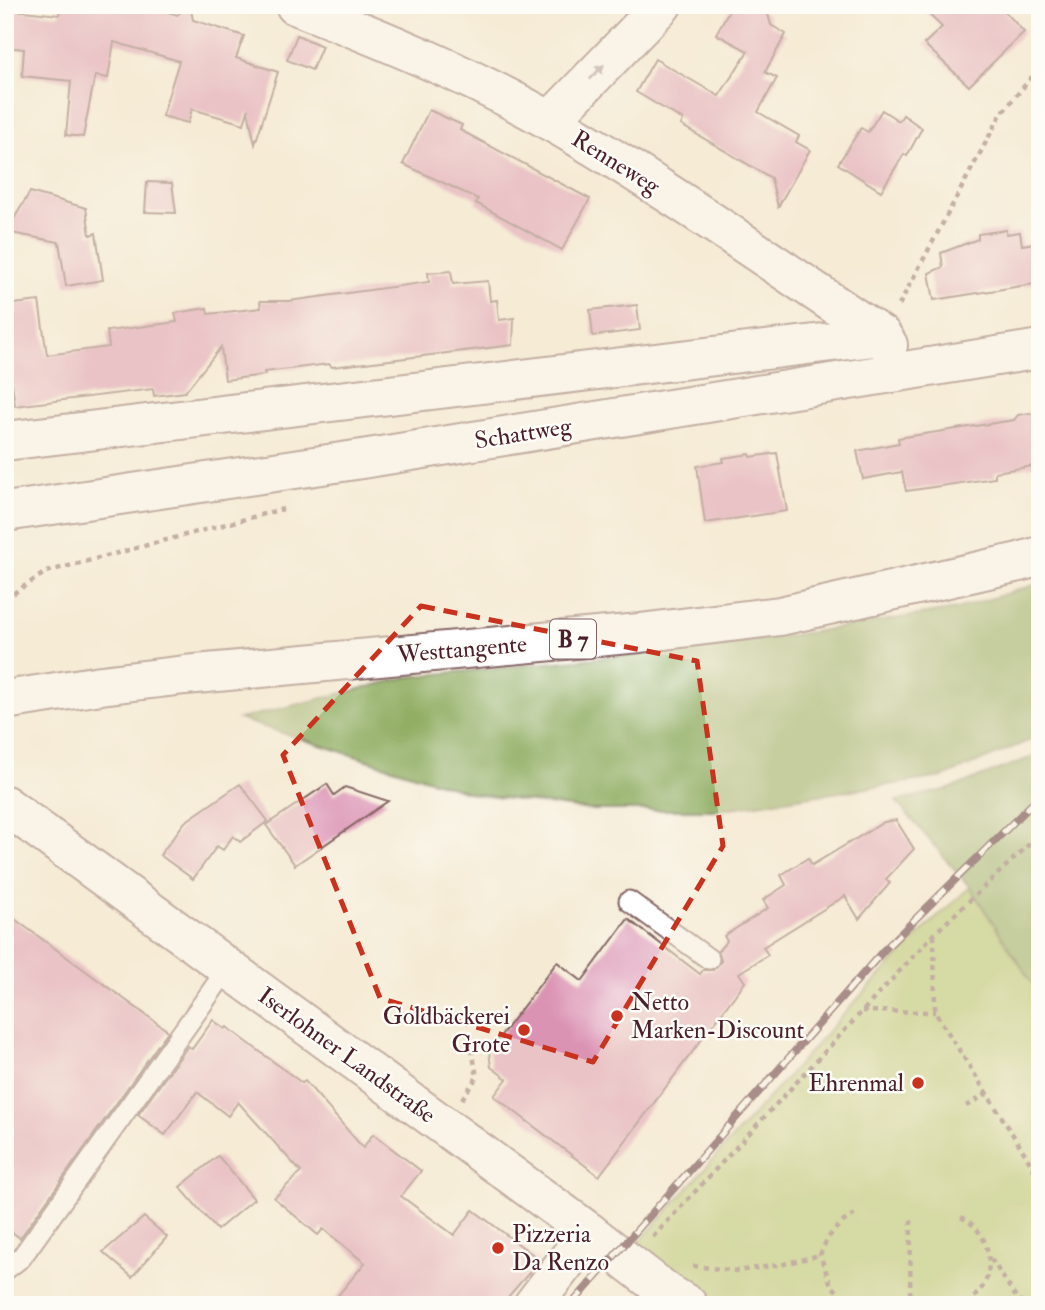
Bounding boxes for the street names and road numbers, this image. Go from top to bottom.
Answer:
street label: Renneweg [566,123,667,202]
street label: Schattweg [472,410,575,456]
road number: B 7 [550,620,596,659]
street label: Westtangente [395,628,528,671]
street label: Iserlohner Landstraße [252,980,442,1130]

